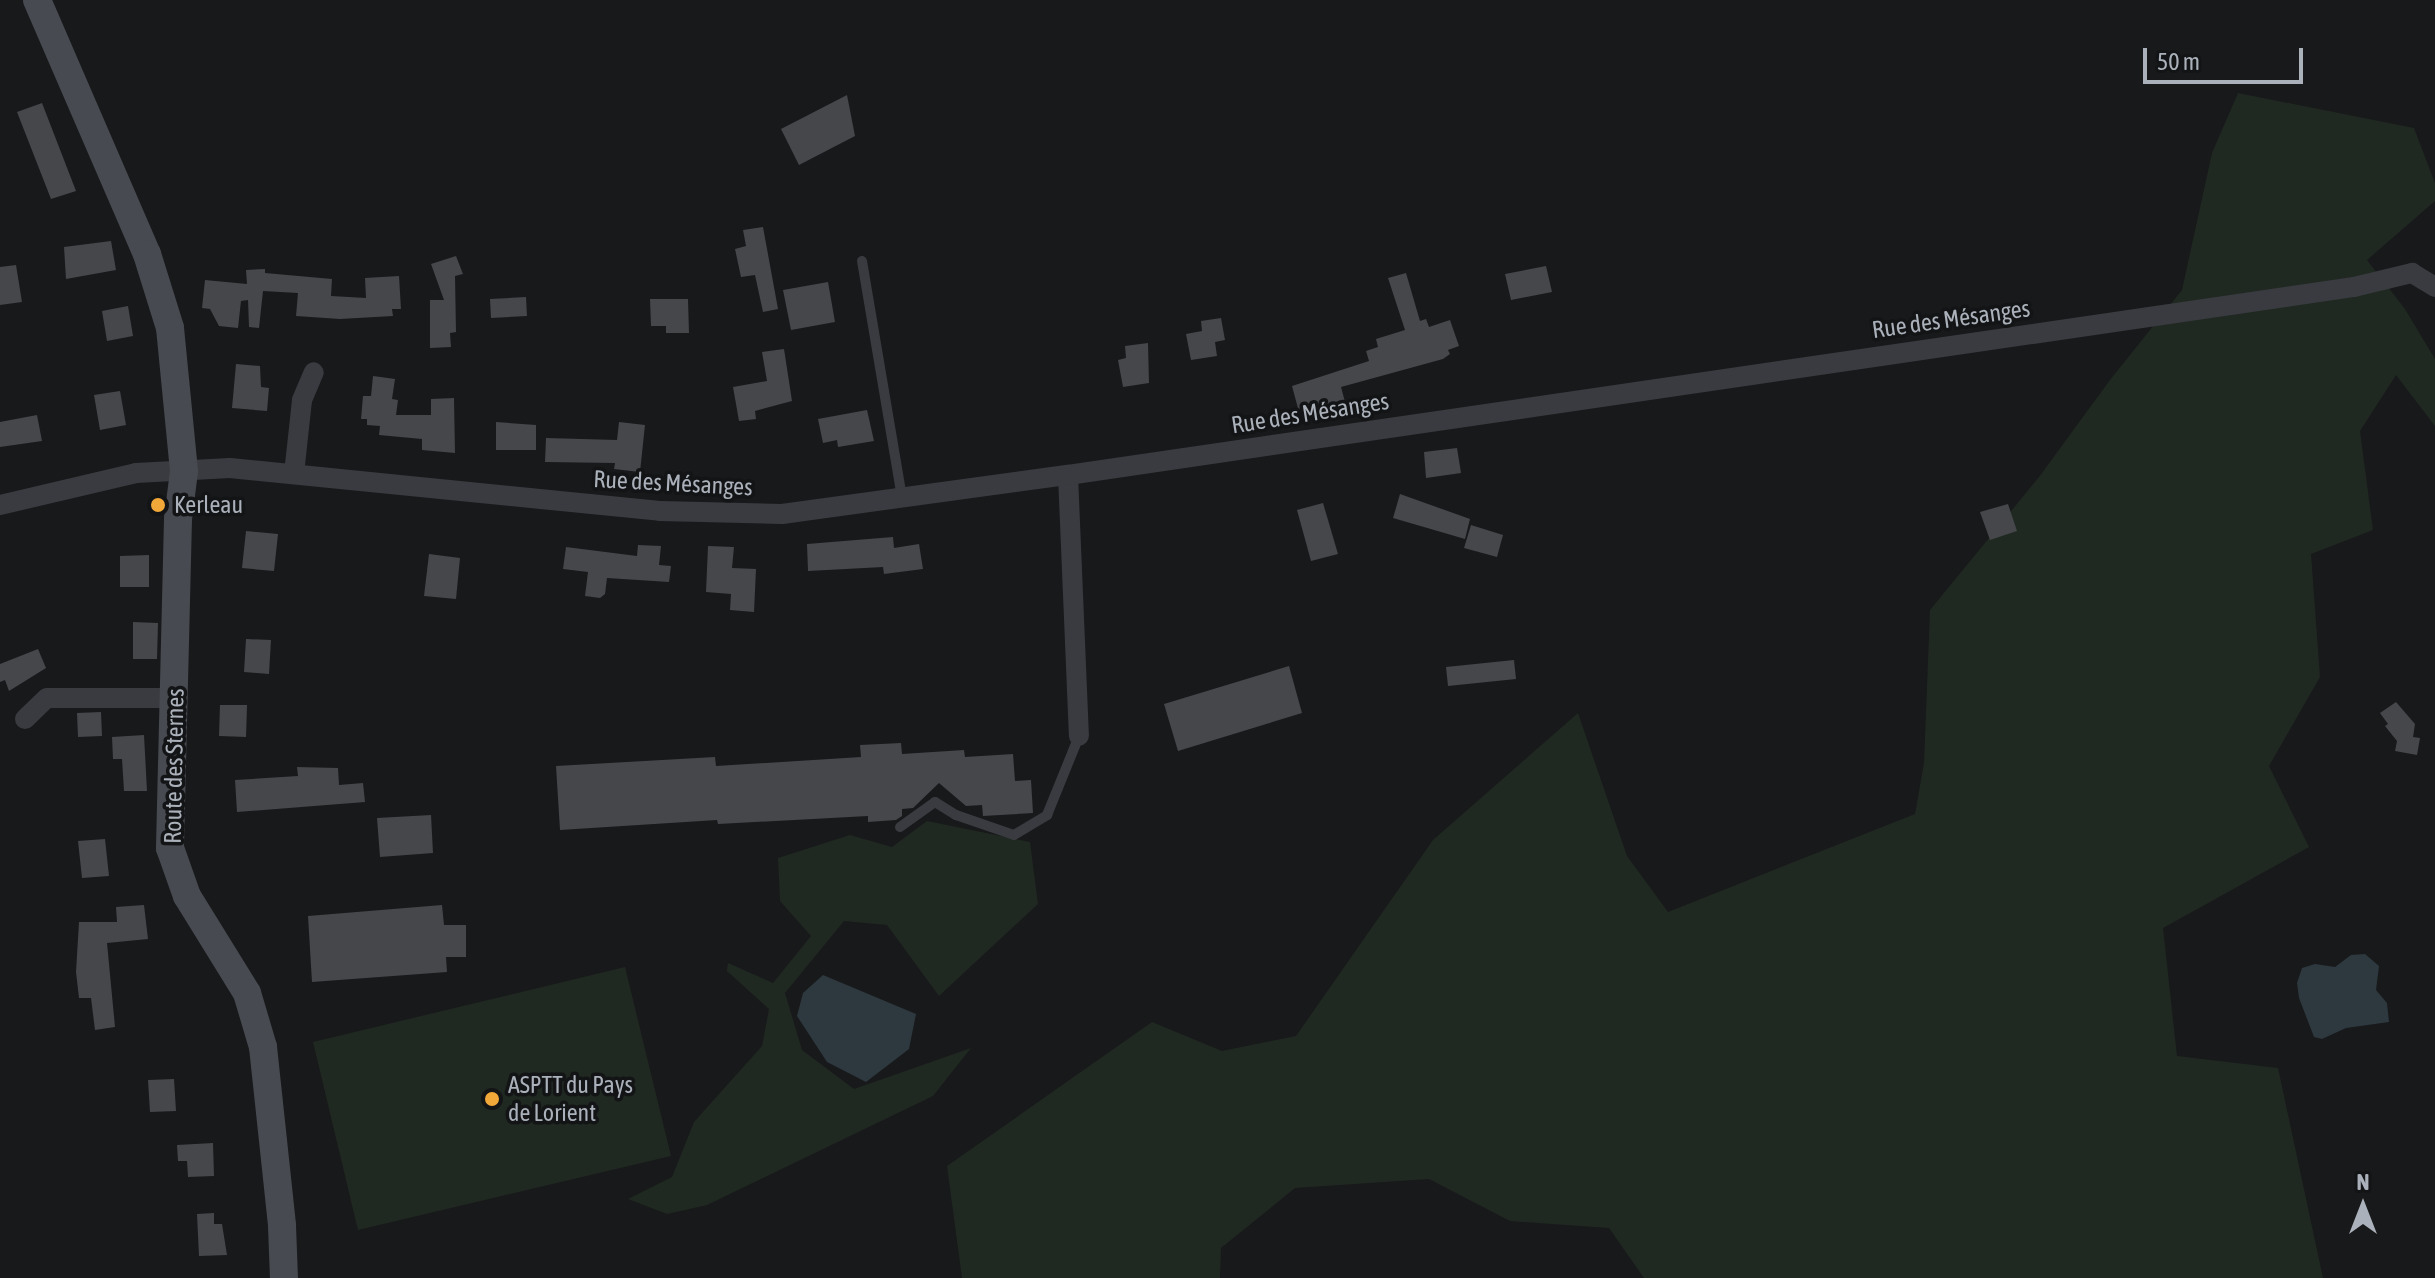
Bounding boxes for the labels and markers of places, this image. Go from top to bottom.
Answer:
place label: Kerleau [174,491,243,519]
marker: Kerleau [149,496,167,514]
place label: ASPTT du Pays de Lorient [508,1071,633,1127]
marker: ASPTT du Pays de Lorient [483,1090,501,1108]

